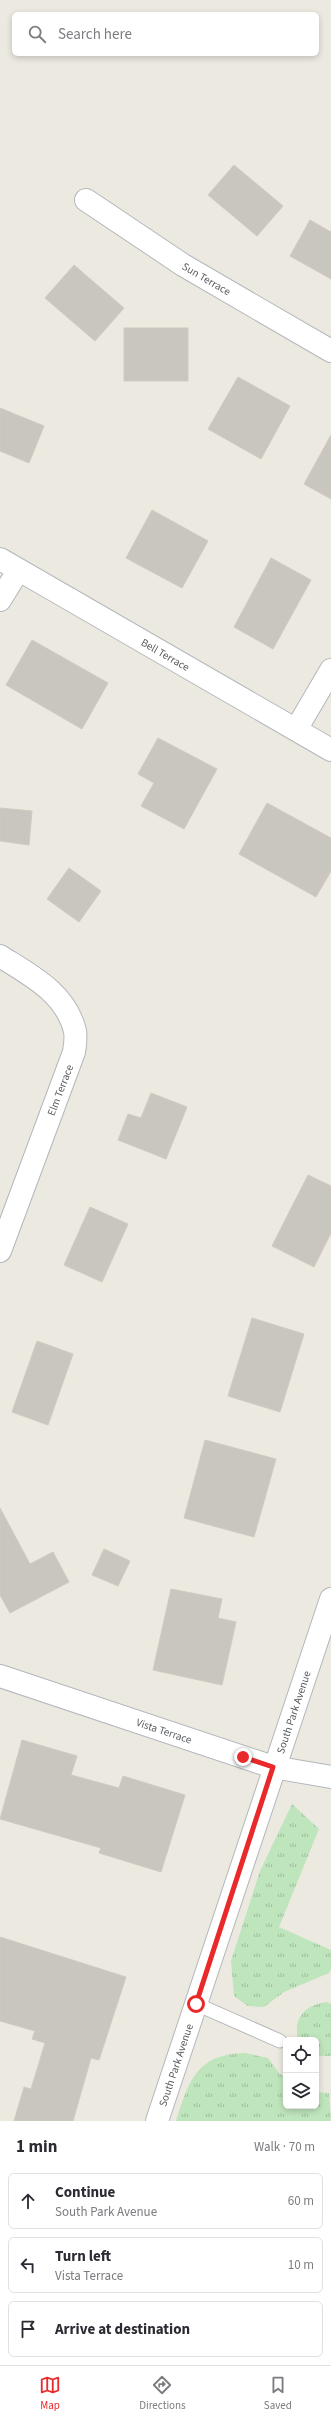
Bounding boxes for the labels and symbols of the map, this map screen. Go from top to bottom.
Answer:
street label: Sun Terrace [179,259,234,299]
street label: Bell Terrace [138,635,193,675]
street label: Elm Terrace [44,1062,77,1118]
street label: South Park Avenue [273,1668,315,1756]
street label: Vista Terrace [134,1715,194,1748]
route end [234,1748,252,1766]
route start [187,1995,205,2013]
street label: South Park Avenue [155,2021,197,2109]

